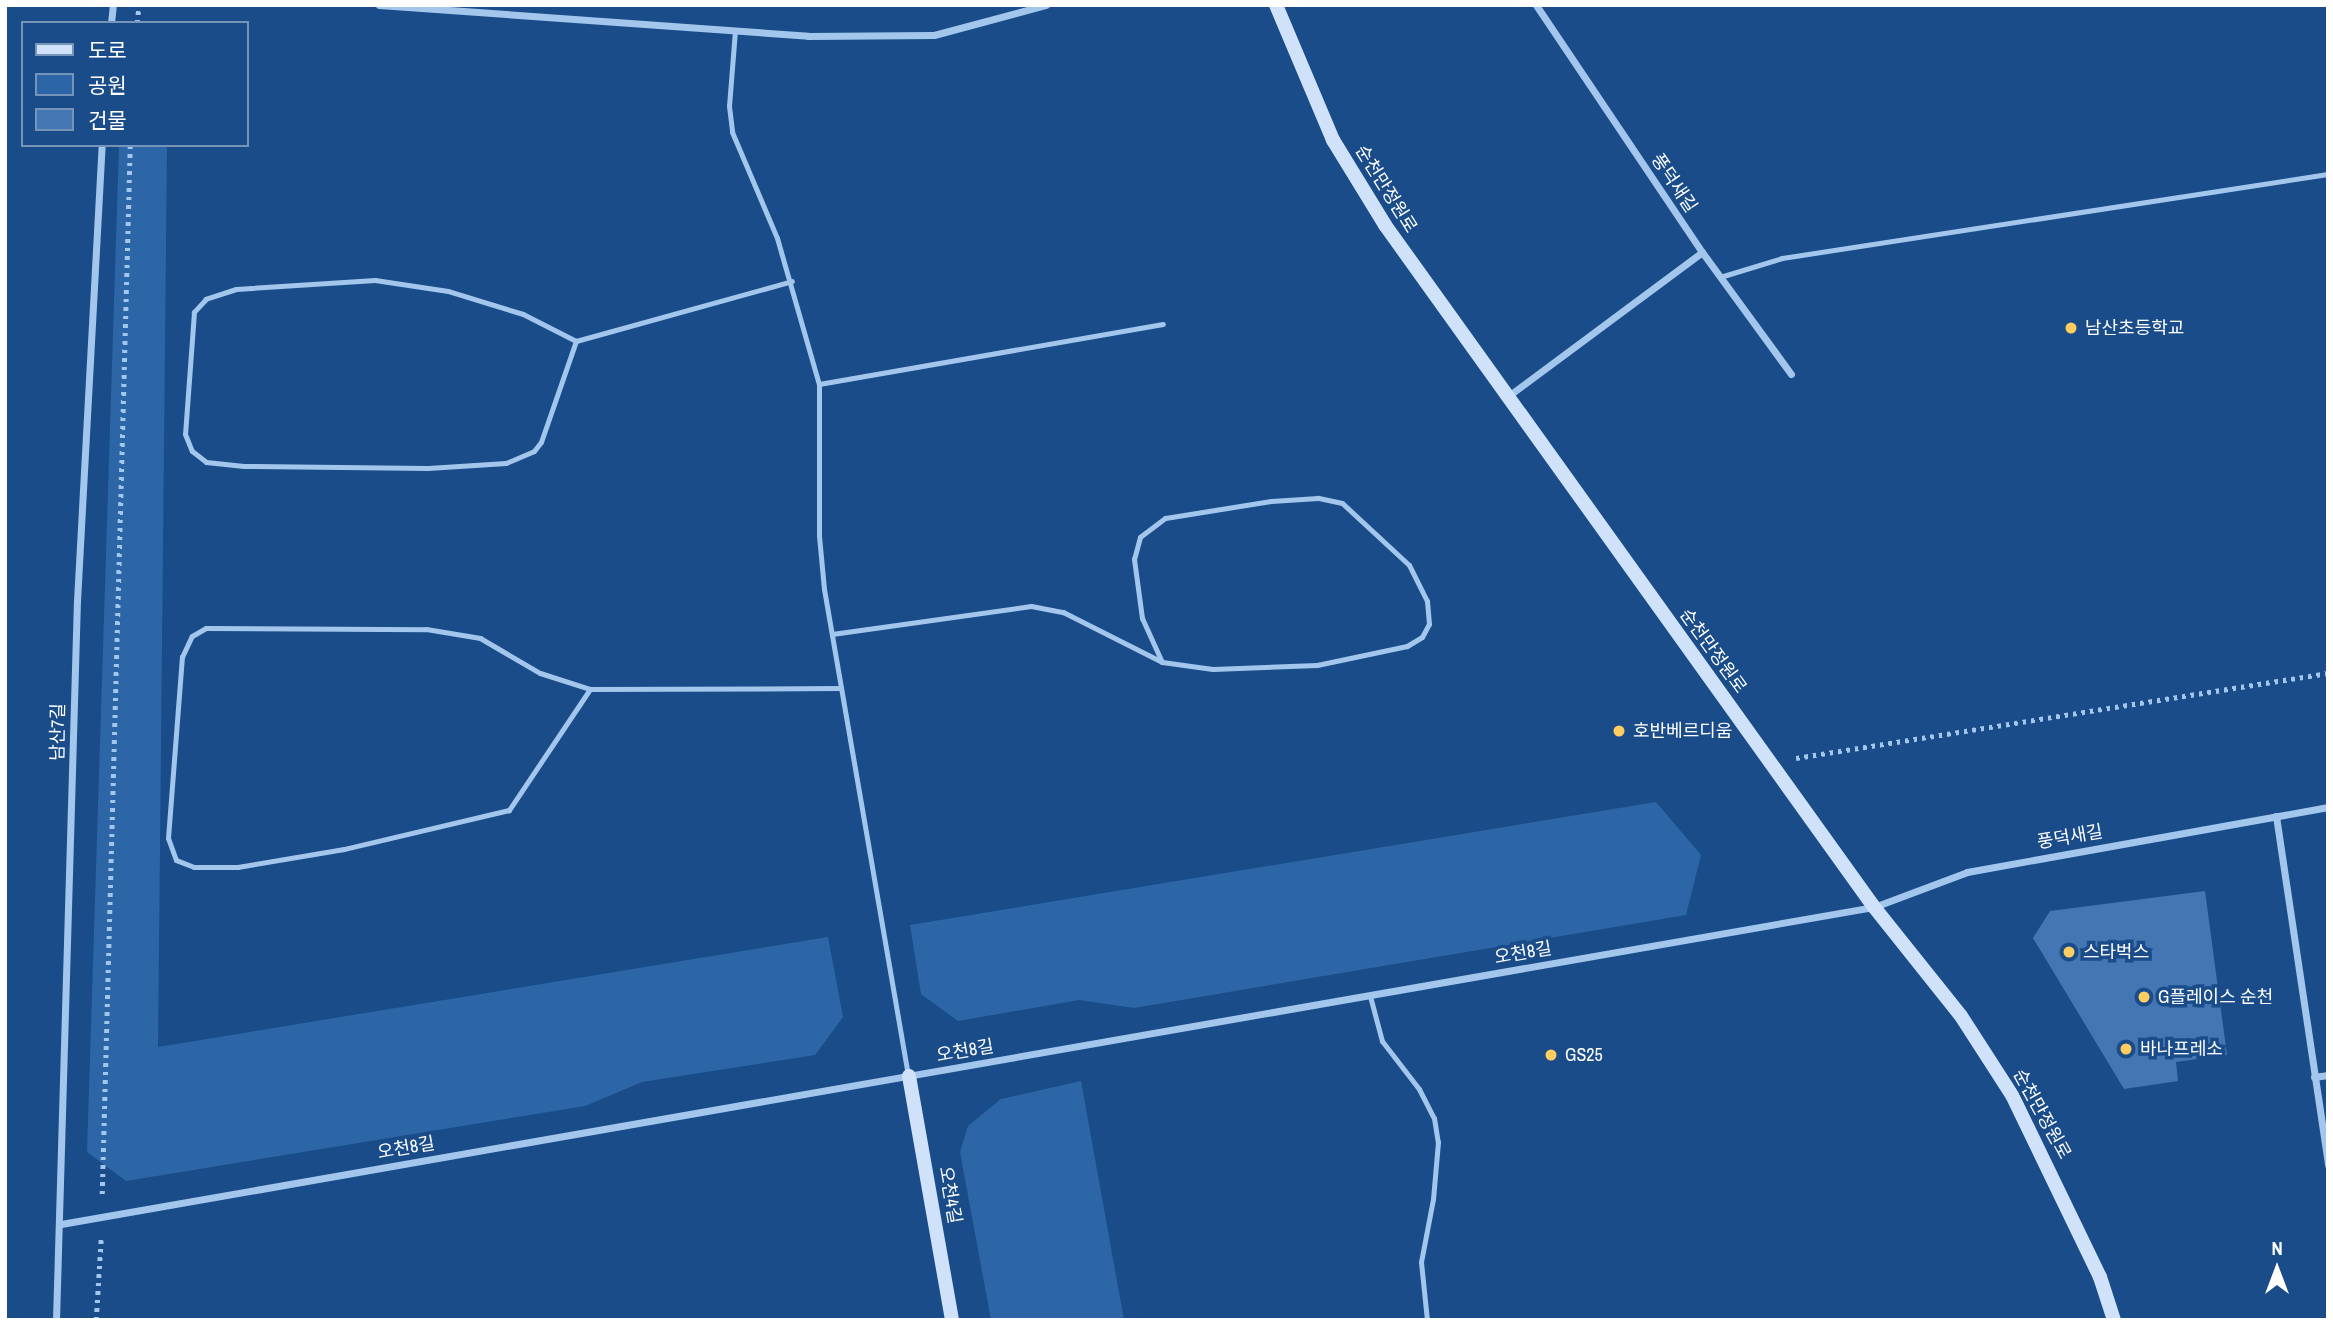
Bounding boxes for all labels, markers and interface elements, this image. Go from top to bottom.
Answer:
legend [21,21,248,147]
text: 도로 [88,36,127,65]
text: 공원 [88,71,127,100]
text: 건물 [88,106,127,135]
street label: 순천만정원로 [1351,141,1421,237]
street label: 풍덕새길 [1647,150,1701,216]
place label: 남산초등학교 [2085,317,2184,339]
marker: 남산초등학교 [2063,320,2079,336]
street label: 순천만정원로 [1675,604,1751,698]
street label: 남산7길 [47,703,69,761]
place label: 호반베르디움 [1633,720,1732,742]
marker: 호반베르디움 [1611,723,1627,739]
street label: 풍덕새길 [2036,821,2104,853]
street label: 오천8길 [1493,937,1553,969]
place label: 스타벅스 [2083,941,2149,963]
marker: 스타벅스 [2061,944,2077,960]
place label: G플레이스 순천 [2158,986,2273,1008]
marker: G플레이스 순천 [2136,989,2152,1005]
street label: 오천8길 [935,1035,995,1067]
place label: 바나프레소 [2140,1038,2223,1060]
marker: 바나프레소 [2118,1041,2134,1057]
place label: GS25 [1565,1044,1603,1066]
marker: GS25 [1543,1047,1559,1063]
street label: 순천만정원로 [2008,1065,2076,1163]
street label: 오천8길 [376,1132,436,1164]
street label: 오천4길 [934,1165,966,1225]
north arrow [2242,1234,2312,1304]
text: N [2271,1235,2283,1261]

